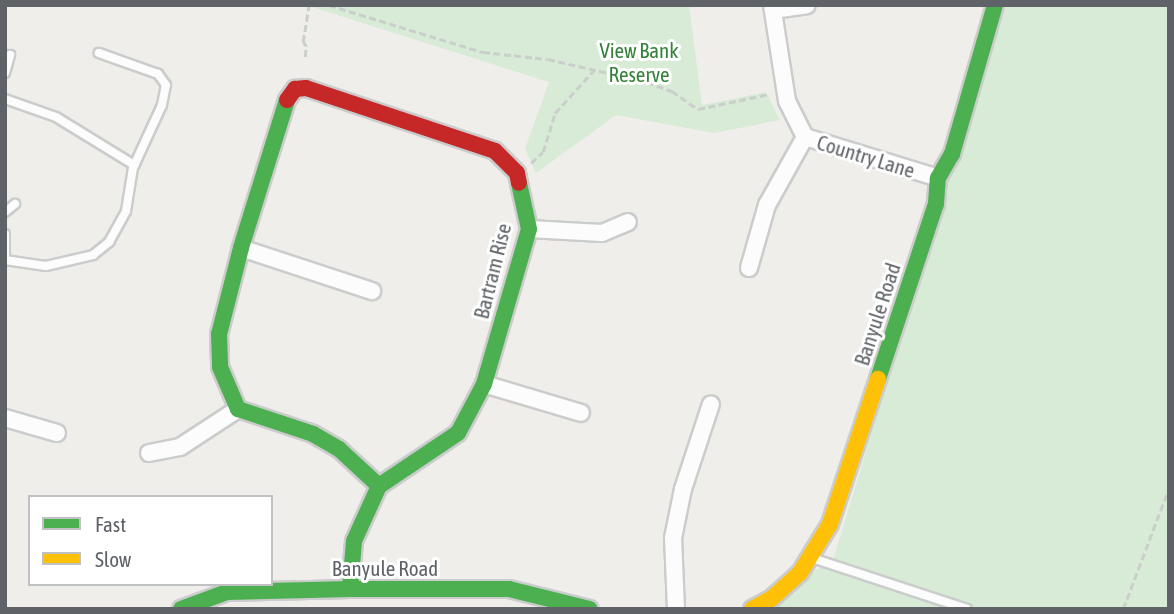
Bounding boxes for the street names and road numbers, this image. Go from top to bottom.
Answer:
street label: Country Lane [814,129,918,183]
street label: Bartram Rise [468,221,516,321]
street label: Banyule Road [849,259,905,369]
street label: Banyule Road [332,555,438,581]

